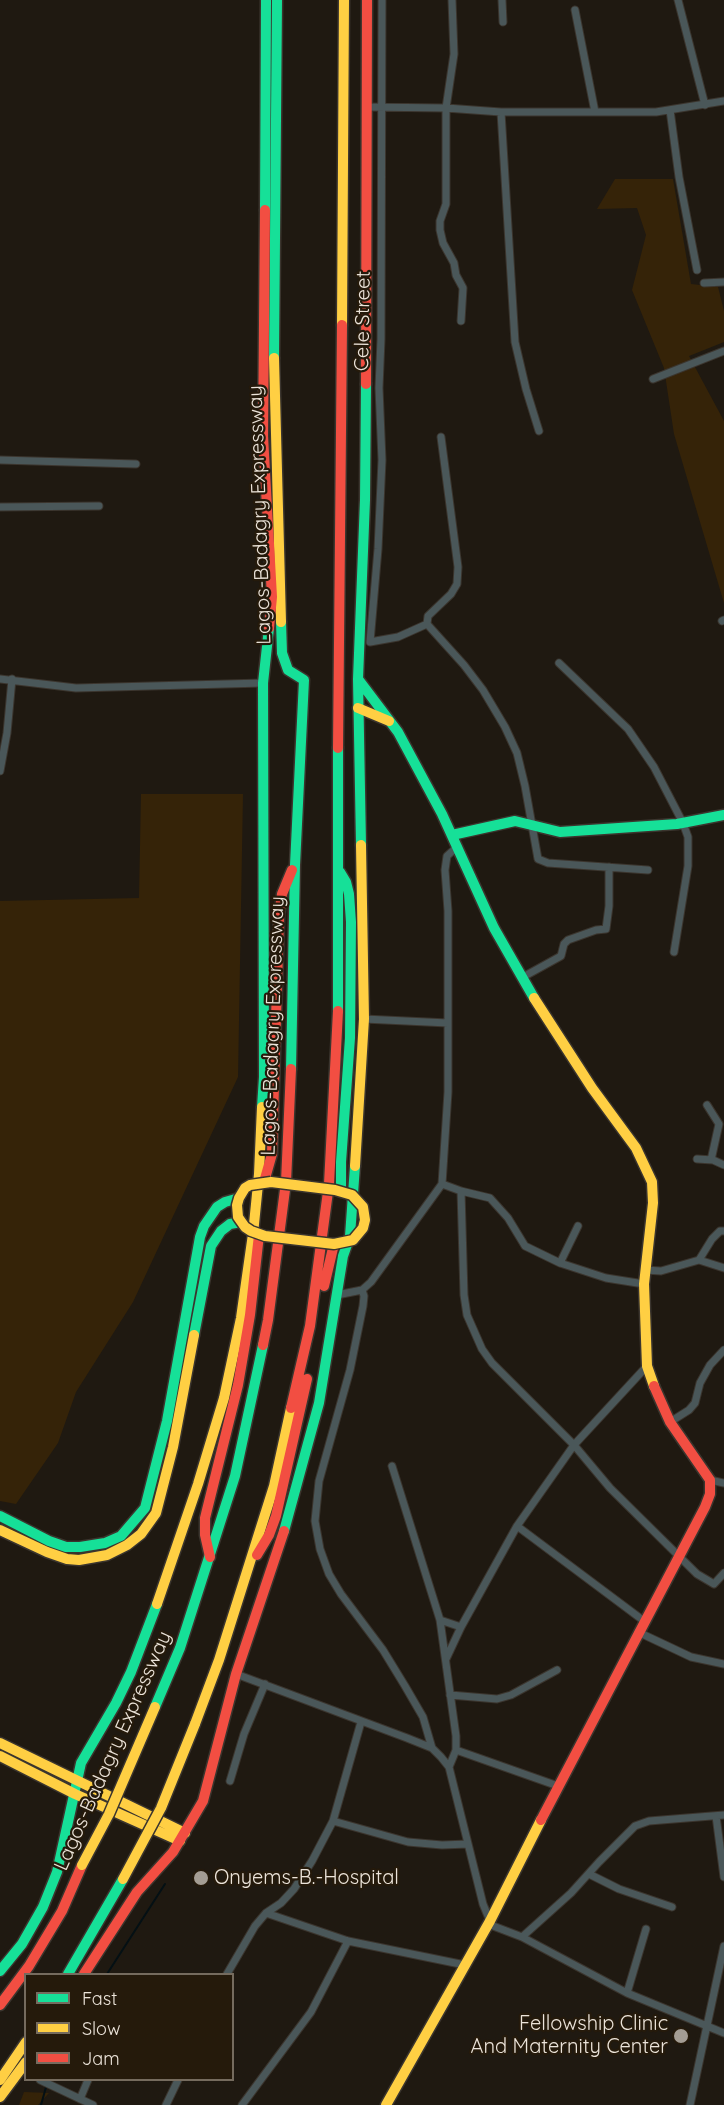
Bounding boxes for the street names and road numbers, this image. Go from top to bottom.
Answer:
street label: Cele Street [350,271,376,371]
street label: Lagos-Badagry Expressway [243,385,277,645]
street label: Lagos-Badagry Expressway [256,896,290,1156]
street label: Lagos-Badagry Expressway [49,1628,177,1874]

